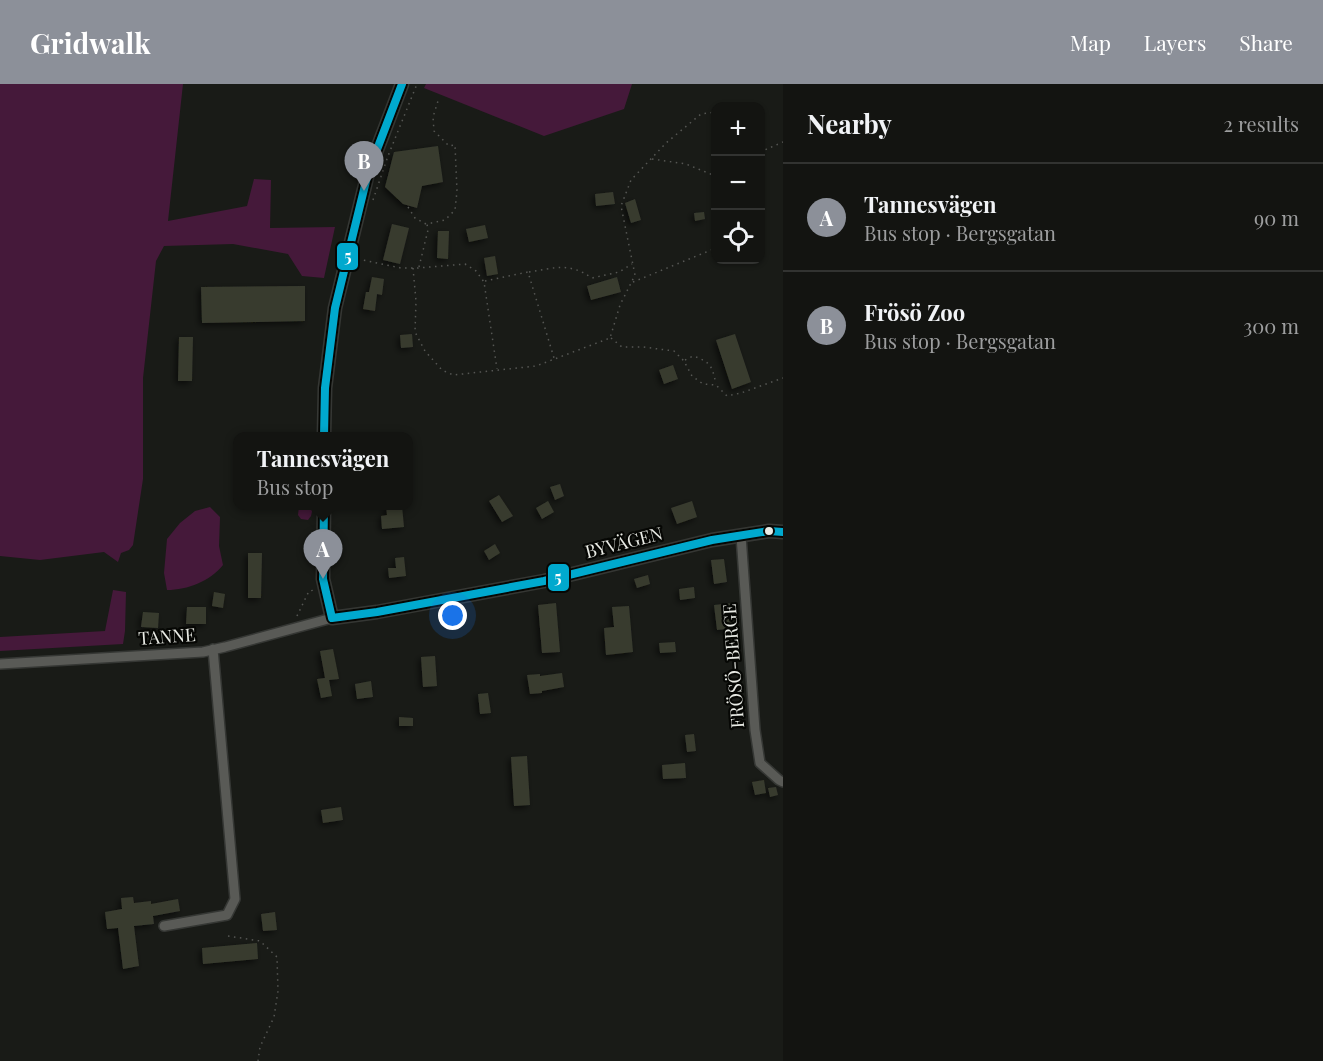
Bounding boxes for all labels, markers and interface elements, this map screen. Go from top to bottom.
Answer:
text: Gridwalk [30,24,151,61]
text: Map [1070,28,1111,56]
text: Layers [1144,28,1206,56]
text: Share [1239,28,1293,56]
map controls [711,102,765,264]
button: + [711,102,765,156]
text: Nearby [807,106,892,141]
text: 2 results [1224,110,1299,137]
pin: B [344,141,384,191]
button: − [711,156,765,210]
text: Tannesvägen [864,189,996,219]
text: A [820,204,833,231]
text: 90 m [1254,204,1299,231]
button: locate [711,210,765,264]
text: Bus stop · Bergsgatan [864,219,1056,246]
line badge: 5 [336,242,359,271]
text: 5 [344,245,352,266]
text: Frösö Zoo [864,297,965,327]
text: B [820,312,833,339]
text: 300 m [1243,312,1299,339]
text: Bus stop · Bergsgatan [864,327,1056,354]
popup [233,432,413,510]
text: Tannesvägen [257,443,389,473]
text: Bus stop [257,473,333,500]
street label: BYVÄGEN [582,521,665,563]
unlabelled marker [763,525,775,537]
pin: A [304,530,342,579]
line badge: 5 [547,563,570,592]
text: 5 [554,566,562,587]
your location [438,601,467,630]
street label: FRÖSÖ-BERGE [717,603,749,729]
street label: TANNE [137,622,197,650]

